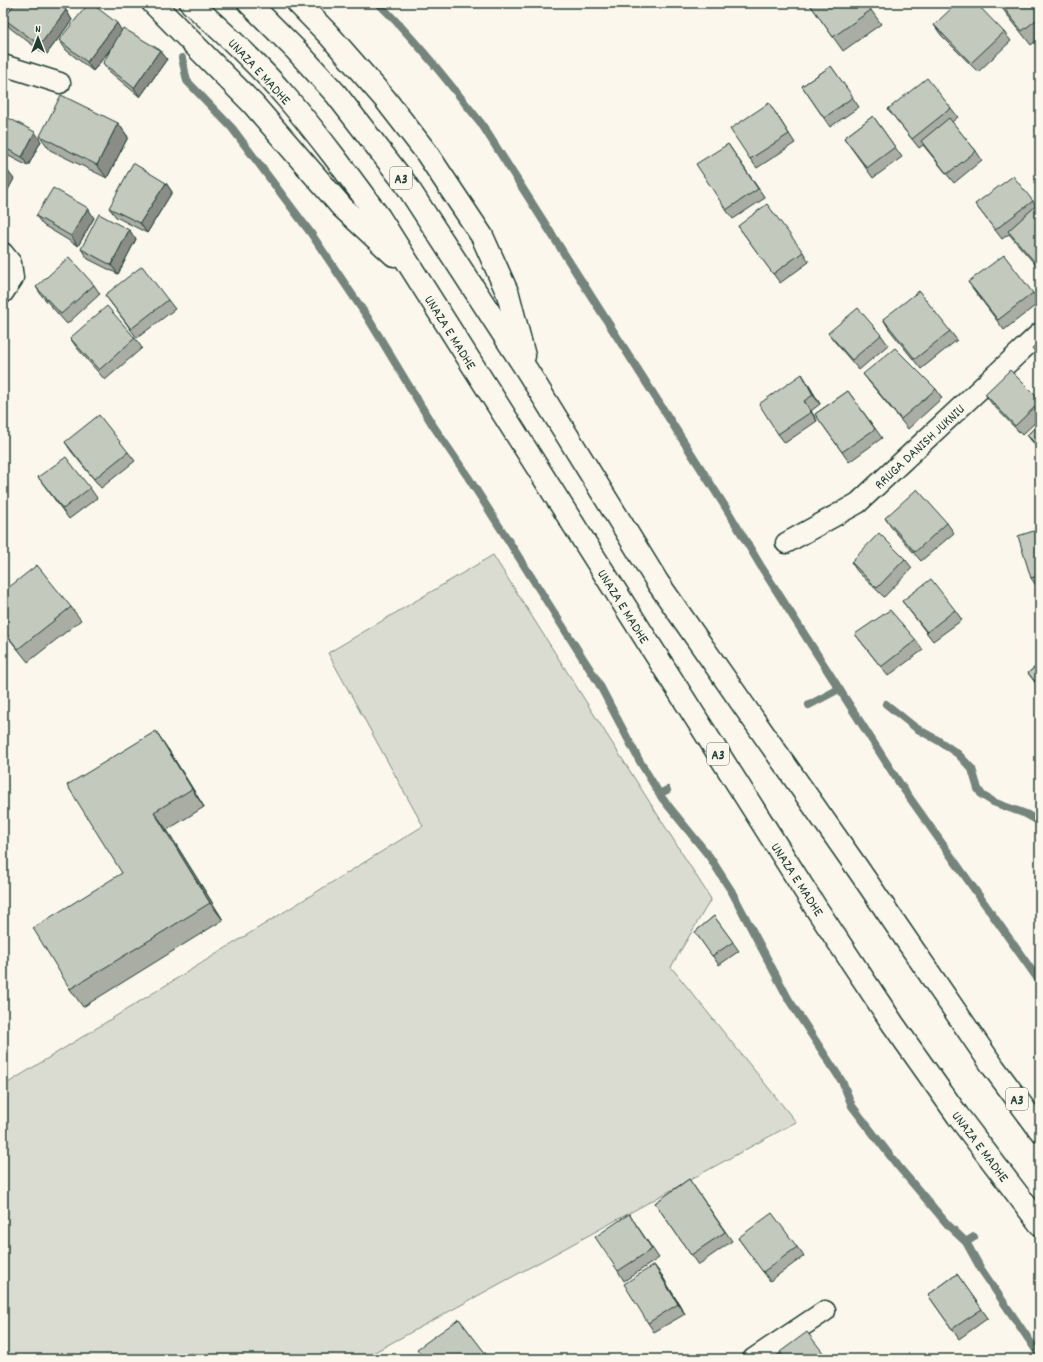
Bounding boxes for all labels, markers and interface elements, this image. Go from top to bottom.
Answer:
north arrow [18,18,58,58]
text: N [35,22,41,38]
street label: UNAZA E MADHE [222,35,295,111]
road number: A3 [390,167,412,189]
street label: UNAZA E MADHE [418,292,481,375]
street label: RRUGA DANISH JUKNIU [871,400,970,495]
street label: UNAZA E MADHE [591,566,654,649]
road number: A3 [707,743,729,765]
street label: UNAZA E MADHE [765,839,828,922]
road number: A3 [1006,1088,1028,1110]
street label: UNAZA E MADHE [946,1107,1013,1187]

